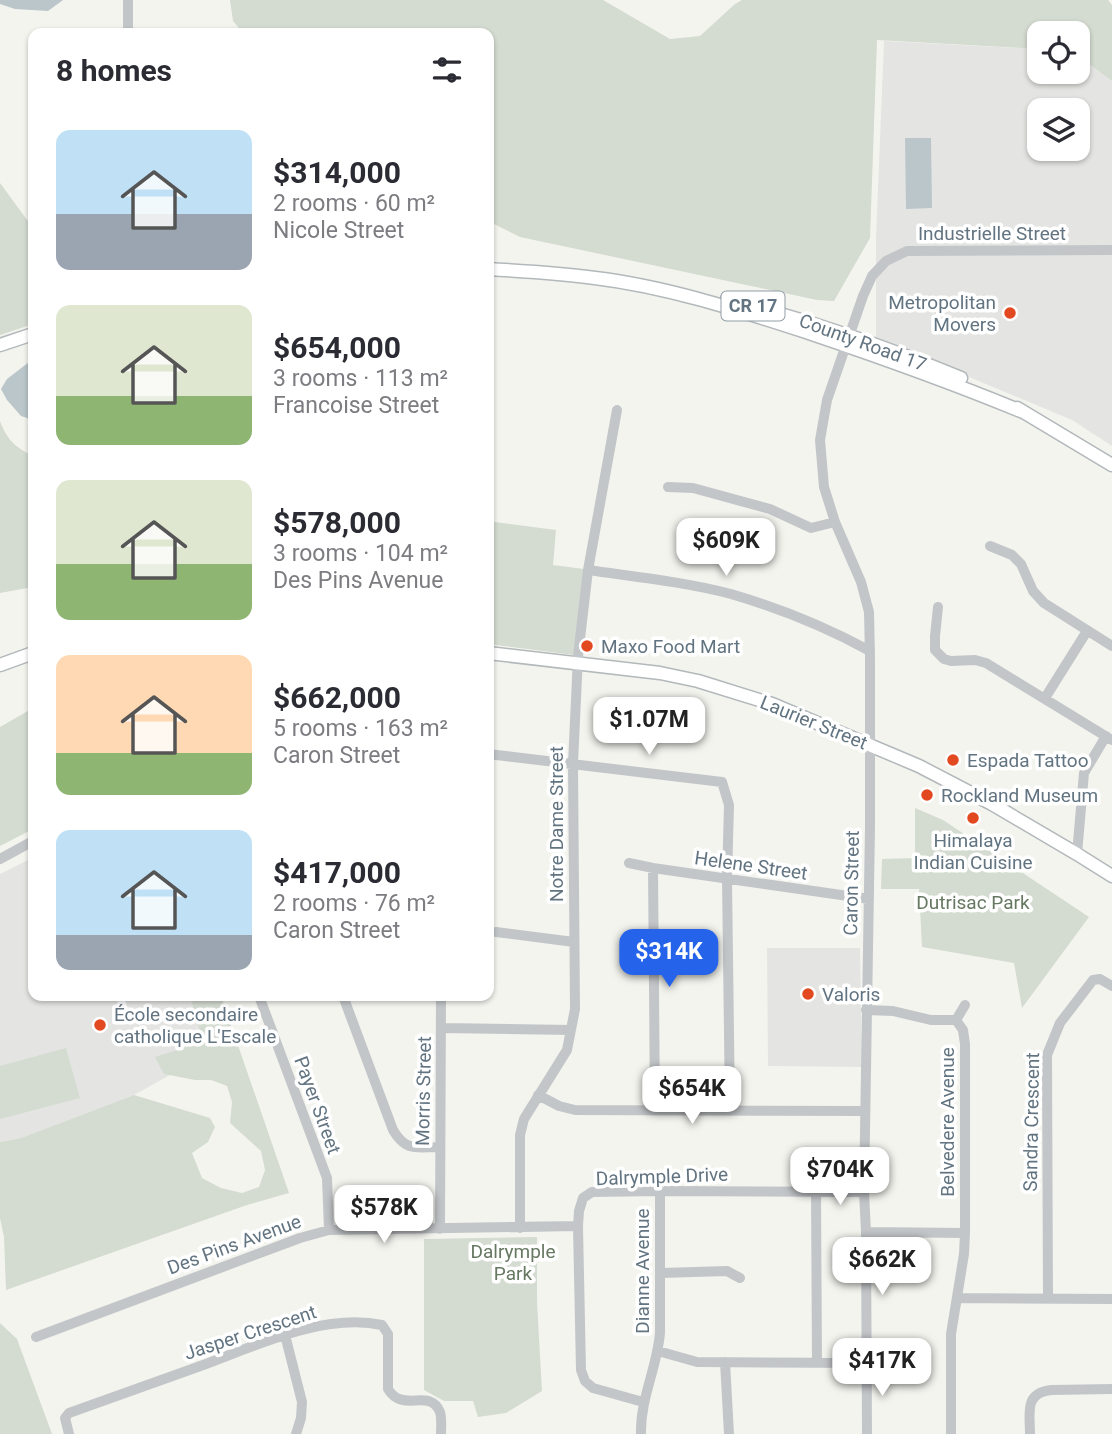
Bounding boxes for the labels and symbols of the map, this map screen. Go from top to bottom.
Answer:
street label: Industrielle Street [918,222,1066,245]
place label: Metropolitan Movers [888,291,996,336]
road number: CR 17 [722,292,784,320]
marker: Metropolitan Movers [1002,305,1018,321]
street label: County Road 17 [796,309,930,376]
pin: $609K [677,518,775,578]
place label: Maxo Food Mart [601,635,740,658]
marker: Maxo Food Mart [579,638,595,654]
street label: Laurier Street [757,691,871,754]
pin: $1.07M [592,698,706,757]
street label: Notre Dame Street [545,746,568,902]
place label: Espada Tattoo [967,749,1089,772]
marker: Espada Tattoo [945,752,961,768]
place label: Rockland Museum [941,784,1098,807]
marker: Rockland Museum [919,787,935,803]
marker: Himalaya Indian Cuisine [965,810,981,826]
place label: Himalaya Indian Cuisine [914,829,1033,874]
street label: Caron Street [839,830,864,936]
street label: Helene Street [693,846,809,885]
park label: Dutrisac Park [916,891,1030,914]
pin: $314K [620,930,718,989]
place label: Valoris [822,983,880,1006]
marker: Valoris [800,986,816,1002]
place label: École secondaire catholique L'Escale [114,1003,276,1048]
marker: École secondaire catholique L'Escale [92,1017,108,1033]
street label: Morris Street [411,1036,436,1146]
street label: Belvedere Avenue [936,1047,959,1197]
street label: Sandra Crescent [1019,1052,1044,1192]
street label: Payer Street [289,1053,346,1157]
pin: $654K [643,1066,741,1126]
pin: $704K [791,1148,889,1207]
street label: Dalrymple Drive [595,1163,729,1190]
pin: $578K [335,1186,433,1245]
street label: Dianne Avenue [631,1208,654,1334]
street label: Des Pins Avenue [164,1210,304,1279]
pin: $662K [833,1238,931,1297]
park label: Dalrymple Park [470,1240,556,1285]
street label: Jasper Crescent [181,1300,319,1365]
pin: $417K [833,1338,931,1398]

